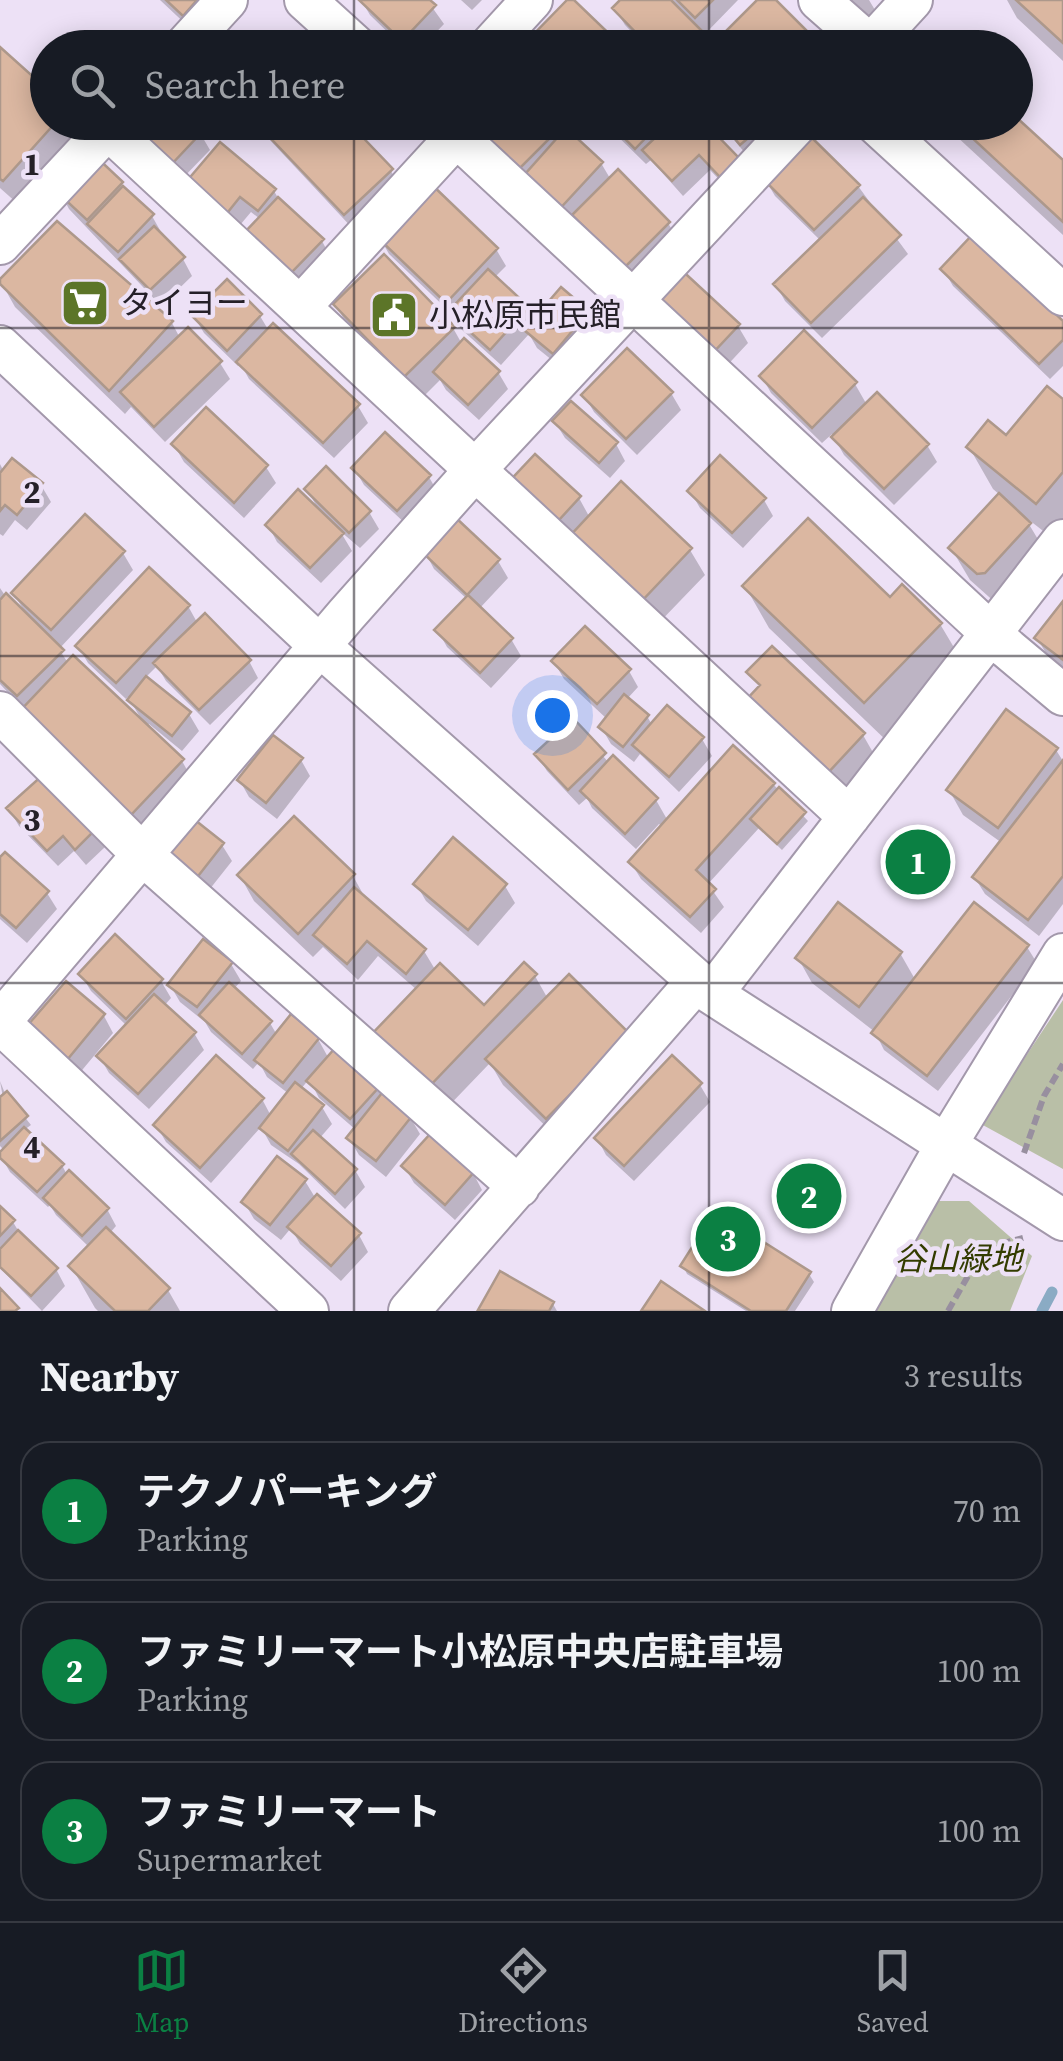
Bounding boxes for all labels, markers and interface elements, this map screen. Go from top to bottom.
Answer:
search box [30,30,1033,140]
icon: search [65,58,120,113]
text: Search here [145,59,345,111]
text: 1 [23,142,41,186]
supermarket icon: タイヨー [59,277,111,329]
place label: タイヨー [120,281,248,325]
public building icon: 小松原市民館 [368,289,420,341]
place label: 小松原市民館 [429,293,621,337]
text: 2 [23,470,41,514]
your location [527,690,578,741]
text: 3 [23,798,41,842]
pin: 1 [886,824,950,900]
text: 4 [23,1125,41,1169]
pin: 2 [776,1158,842,1234]
pin: 3 [696,1202,760,1276]
park label: 谷山緑地 [894,1237,1025,1281]
text: Nearby [40,1347,179,1405]
text: 3 results [904,1354,1023,1398]
text: テクノパーキング [137,1466,438,1518]
text: 1 [66,1489,83,1533]
text: 70 m [953,1489,1021,1533]
text: Parking [137,1518,248,1562]
text: ファミリーマート小松原中央店駐車場 [137,1626,783,1678]
text: 2 [66,1649,83,1693]
text: 100 m [937,1649,1021,1693]
text: Parking [137,1678,248,1722]
text: ファミリーマート [137,1786,441,1838]
text: 3 [66,1809,83,1853]
text: 100 m [937,1809,1021,1853]
text: Supermarket [137,1838,322,1882]
tab: Map [134,1943,189,2041]
tab: Directions [458,1943,588,2041]
tab: Saved [857,1943,929,2041]

